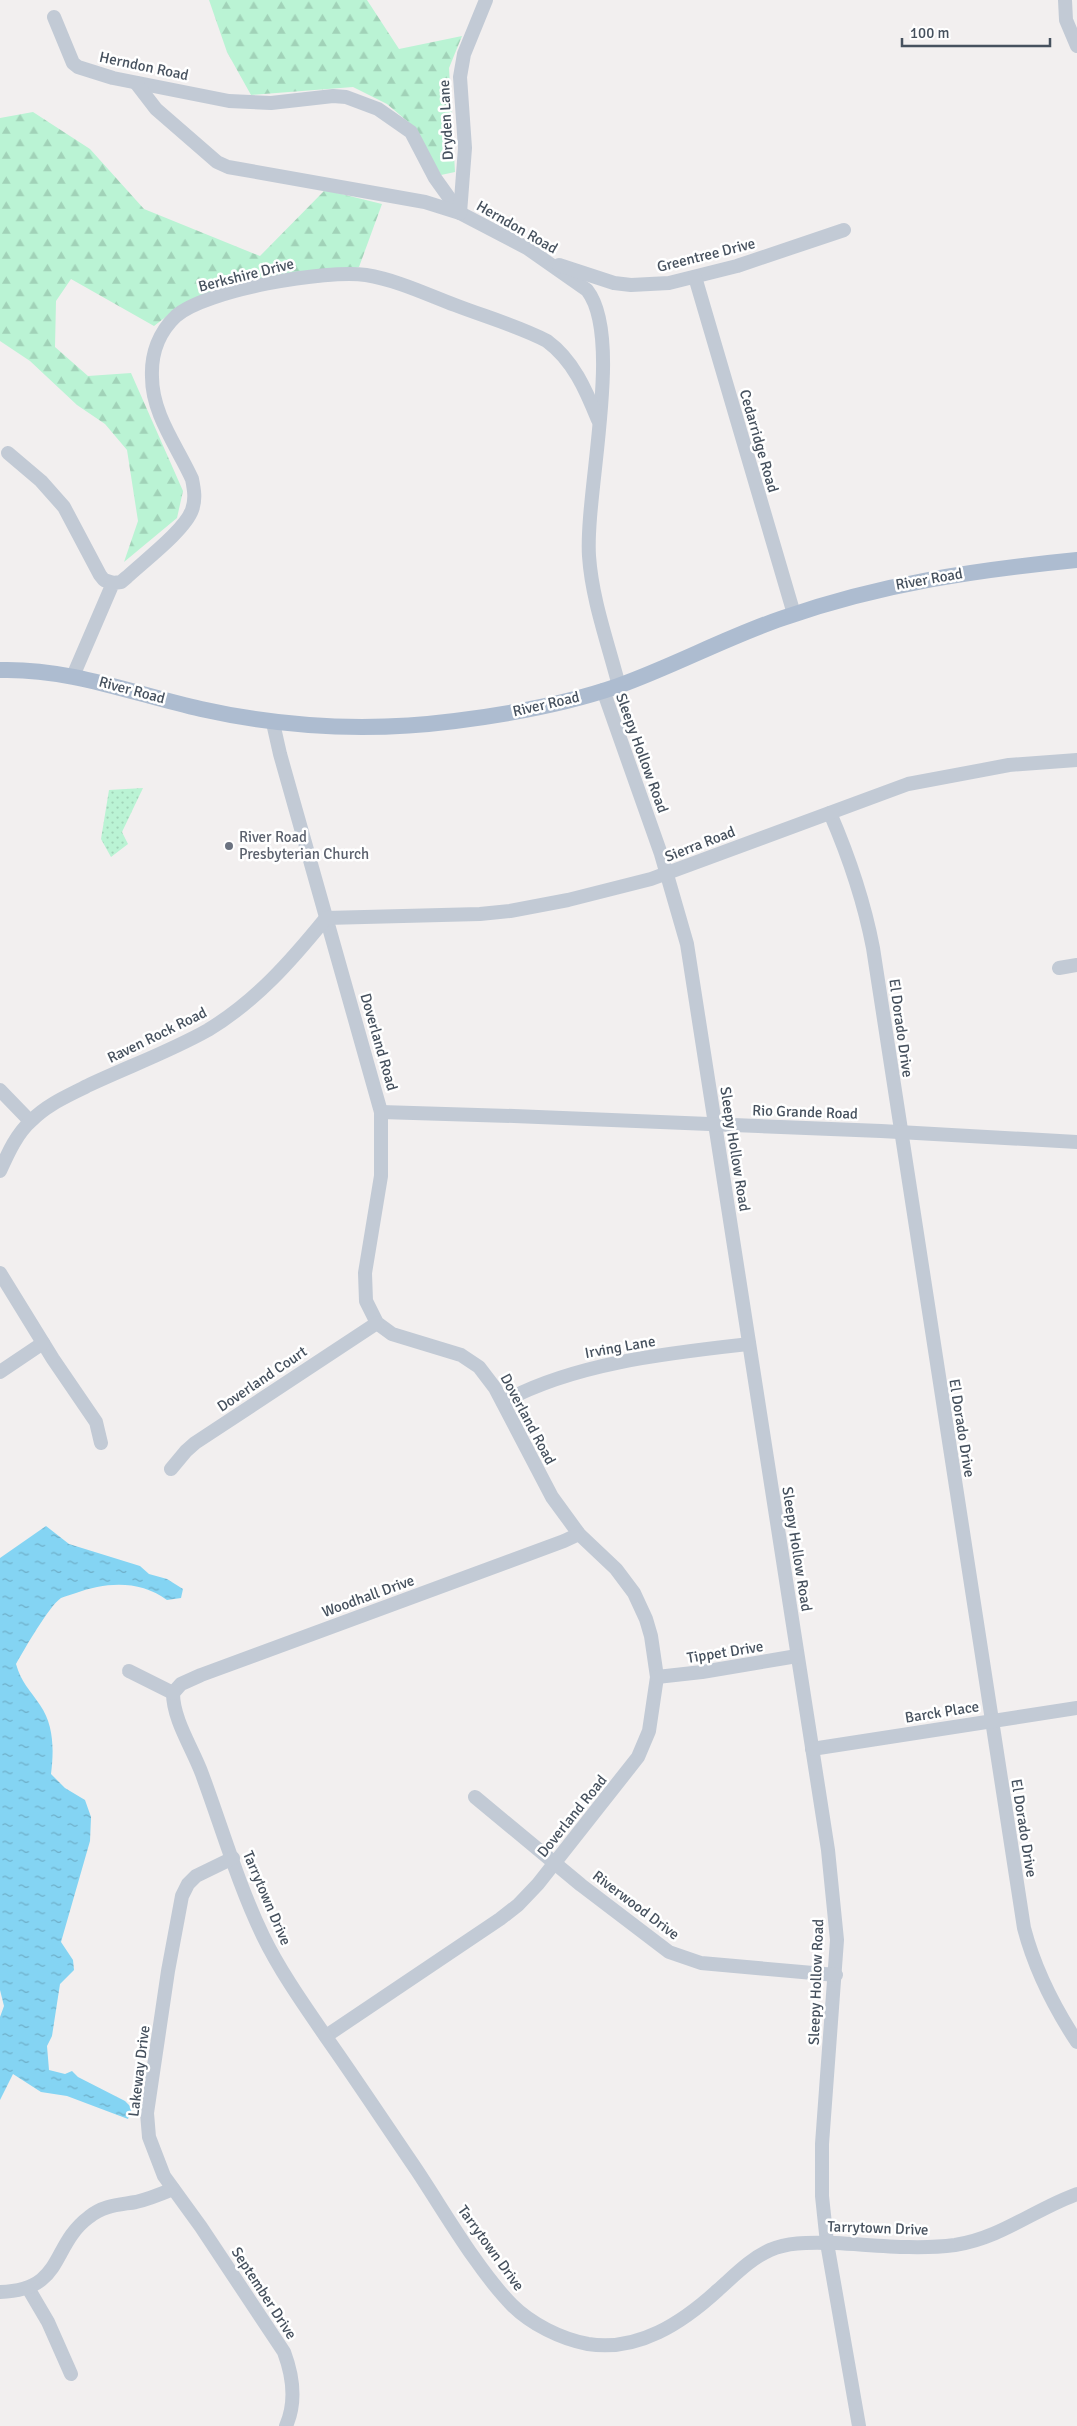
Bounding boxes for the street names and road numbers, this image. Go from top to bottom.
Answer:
street label: Herndon Road [98,48,190,84]
street label: Dryden Lane [435,79,457,161]
street label: Herndon Road [473,197,561,257]
street label: Greentree Drive [655,234,757,276]
street label: Berkshire Drive [196,254,296,296]
street label: Cedarridge Road [736,387,782,495]
street label: River Road [894,564,964,594]
street label: River Road [97,673,167,708]
street label: River Road [511,688,581,720]
street label: Sleepy Hollow Road [612,691,672,815]
street label: Sierra Road [662,822,738,866]
street label: El Dorado Drive [885,978,917,1078]
street label: Doverland Road [356,991,402,1093]
street label: Raven Rock Road [104,1003,210,1067]
street label: Sleepy Hollow Road [716,1085,754,1213]
street label: Rio Grande Road [752,1101,858,1123]
street label: Irving Lane [583,1332,657,1362]
street label: Doverland Court [214,1342,310,1416]
street label: Doverland Road [496,1370,560,1468]
street label: El Dorado Drive [945,1378,979,1478]
street label: Sleepy Hollow Road [778,1485,816,1613]
street label: Woodhall Drive [319,1571,417,1621]
street label: Tippet Drive [686,1637,764,1667]
street label: Barck Place [904,1697,980,1727]
street label: Doverland Road [533,1771,611,1861]
street label: El Dorado Drive [1007,1778,1041,1878]
street label: Tarrytown Drive [239,1848,295,1948]
street label: Riverwood Drive [589,1867,683,1943]
street label: Sleepy Hollow Road [805,1919,827,2045]
street label: Lakeway Drive [124,2024,154,2118]
street label: Tarrytown Drive [454,2202,528,2294]
street label: Tarrytown Drive [827,2217,929,2239]
street label: September Drive [228,2244,300,2342]

